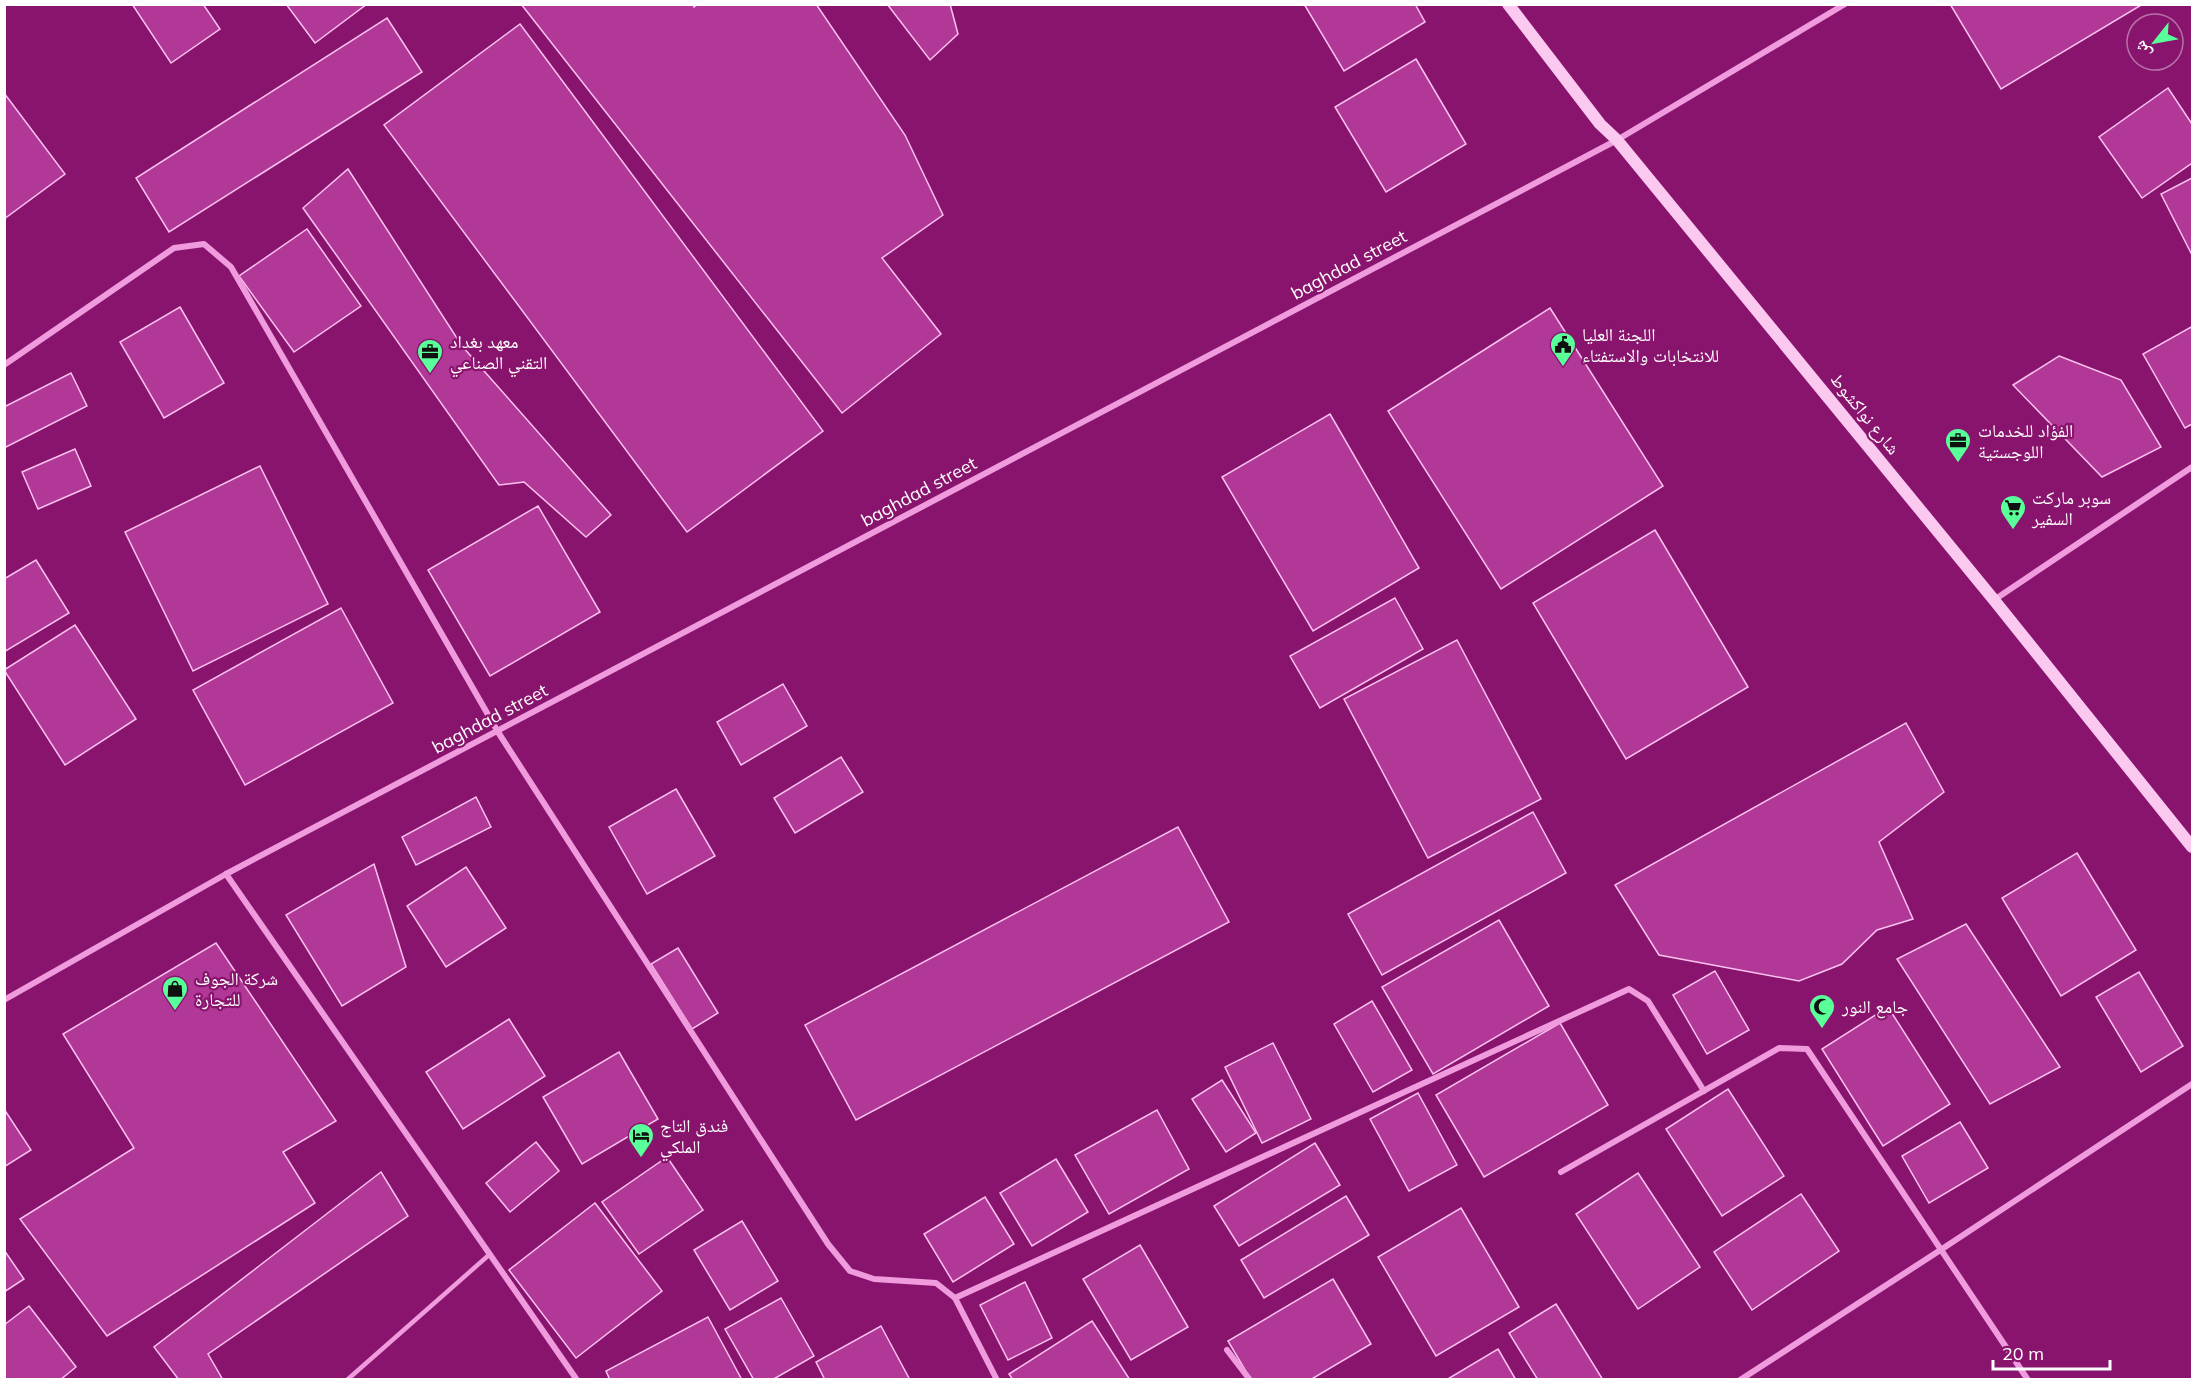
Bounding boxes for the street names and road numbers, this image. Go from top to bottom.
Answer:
street label: baghdad street [1287,224,1410,305]
street label: شارع نواكشوط [1826,368,1905,459]
street label: baghdad street [857,451,980,532]
street label: baghdad street [428,678,551,759]

